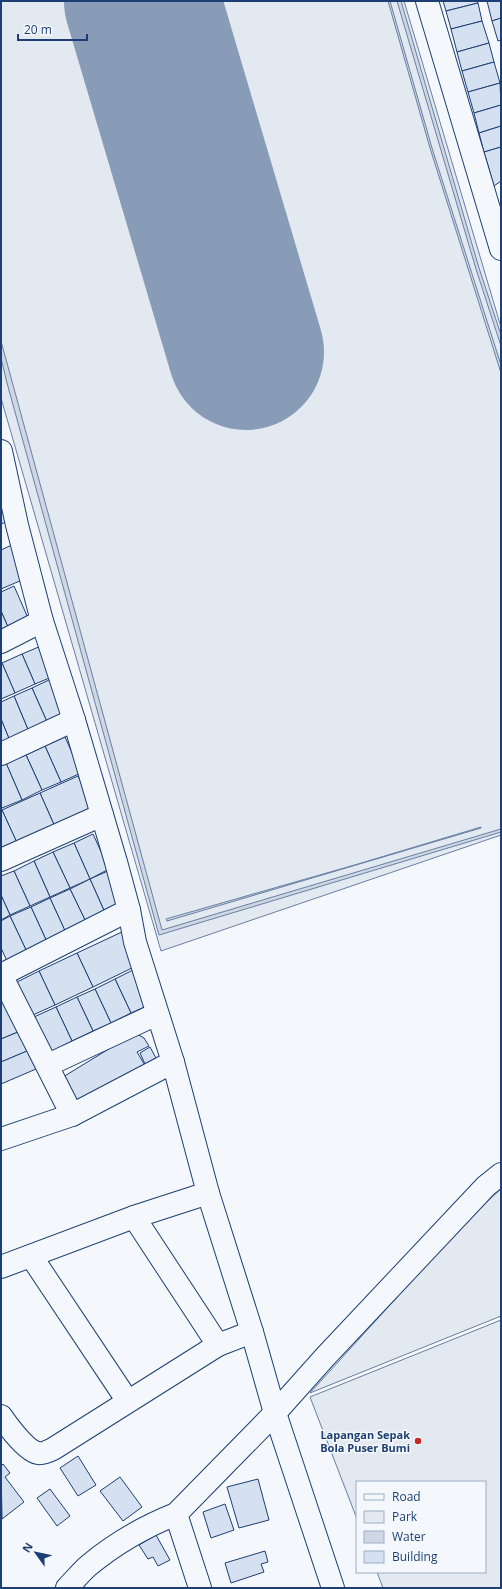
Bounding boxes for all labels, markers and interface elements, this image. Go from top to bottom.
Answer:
scale bar [18,16,87,42]
text: 20 m [24,21,52,38]
place label: Lapangan Sepak Bola Puser Bumi [320,1427,410,1455]
marker: Lapangan Sepak Bola Puser Bumi [413,1436,423,1446]
legend [356,1481,486,1573]
text: Road [392,1488,421,1505]
text: Park [392,1508,418,1525]
text: Water [392,1528,426,1545]
north arrow [16,1533,56,1573]
text: N [18,1539,36,1555]
text: Building [392,1548,438,1565]

